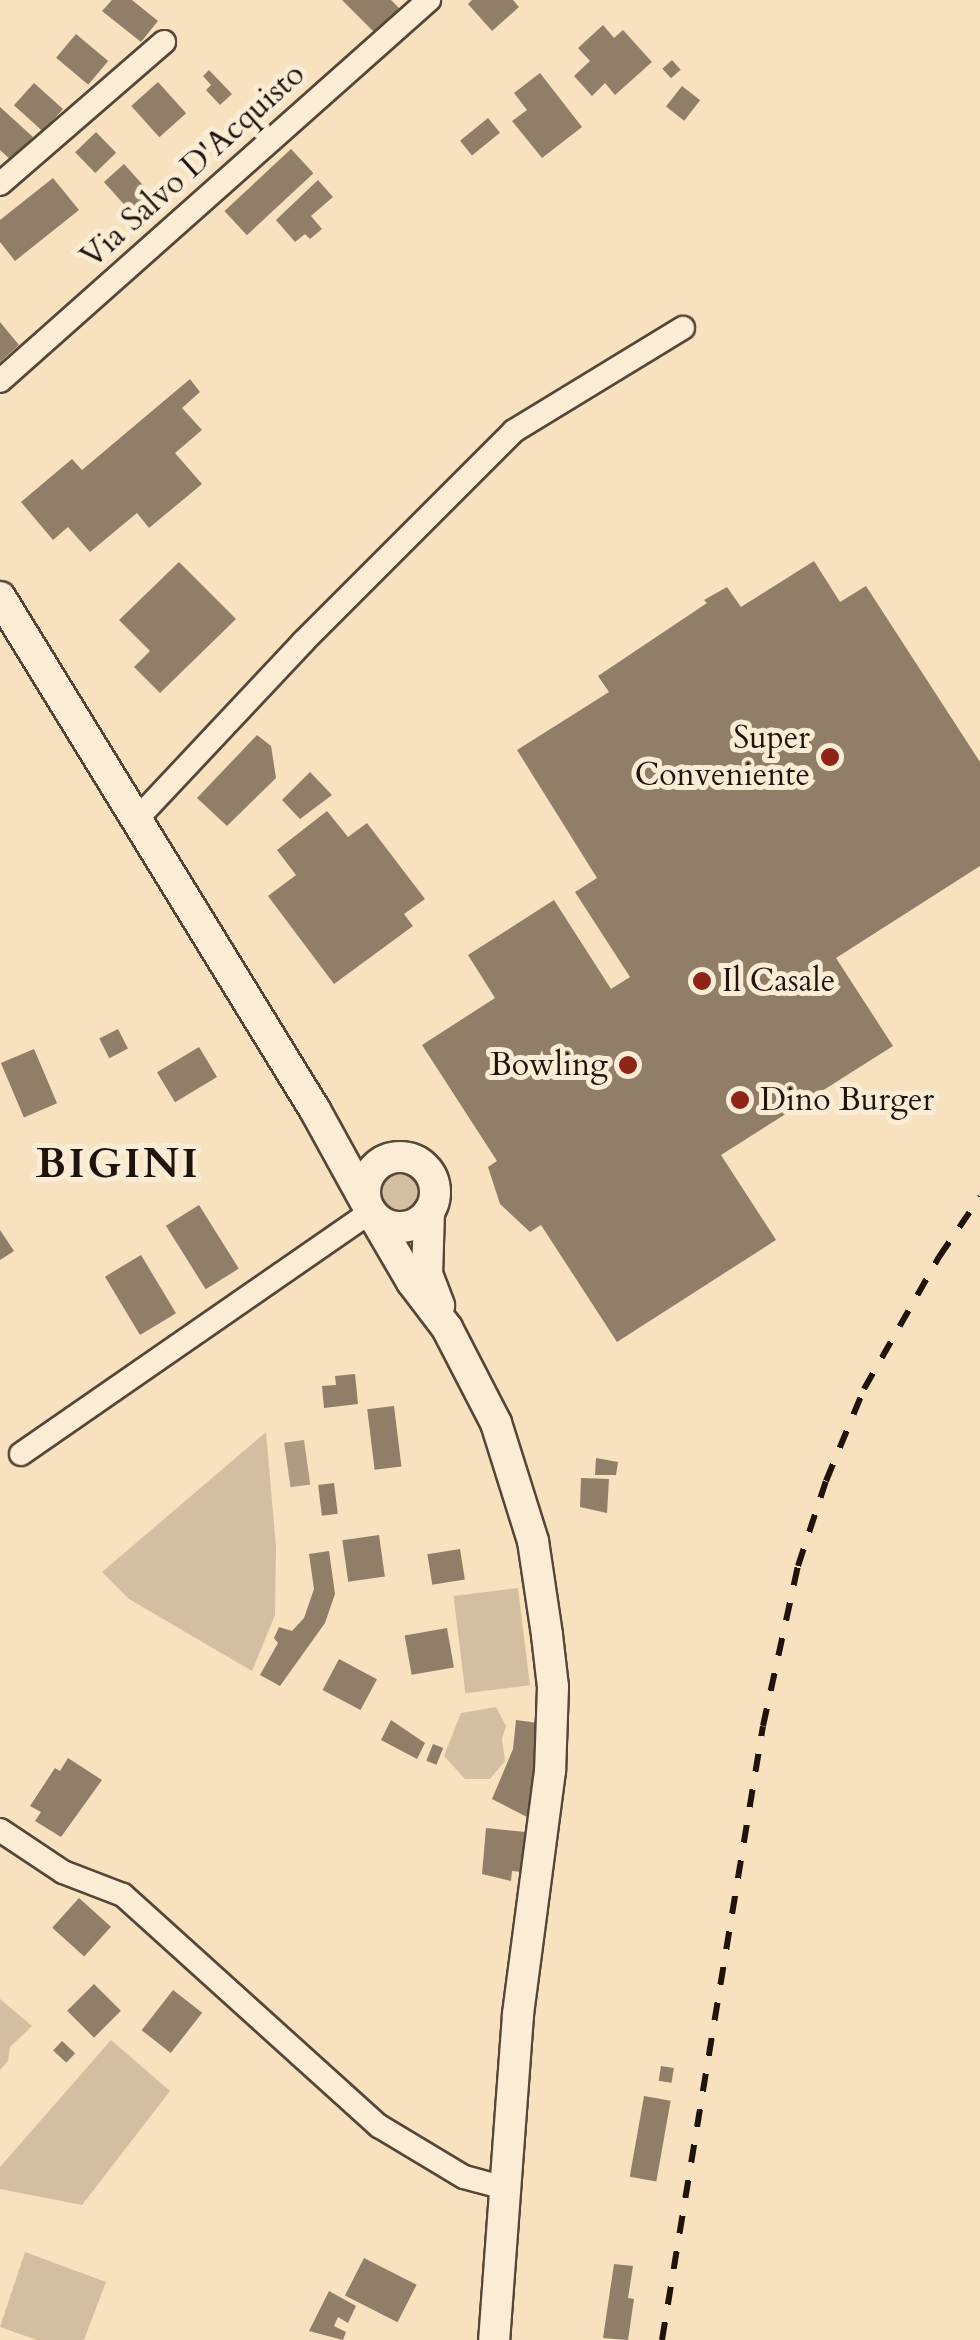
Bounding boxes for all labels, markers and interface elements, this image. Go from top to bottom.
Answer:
street label: Via Salvo D'Acquisto [73,56,313,276]
place label: Super Conveniente [635,720,810,795]
marker: Super Conveniente [819,746,841,768]
place label: Il Casale [722,962,835,1000]
marker: Il Casale [691,970,713,992]
place label: Bowling [490,1046,608,1084]
marker: Bowling [617,1054,639,1076]
place label: Dino Burger [760,1081,934,1119]
marker: Dino Burger [729,1089,751,1111]
district label: BIGINI [36,1139,200,1189]

